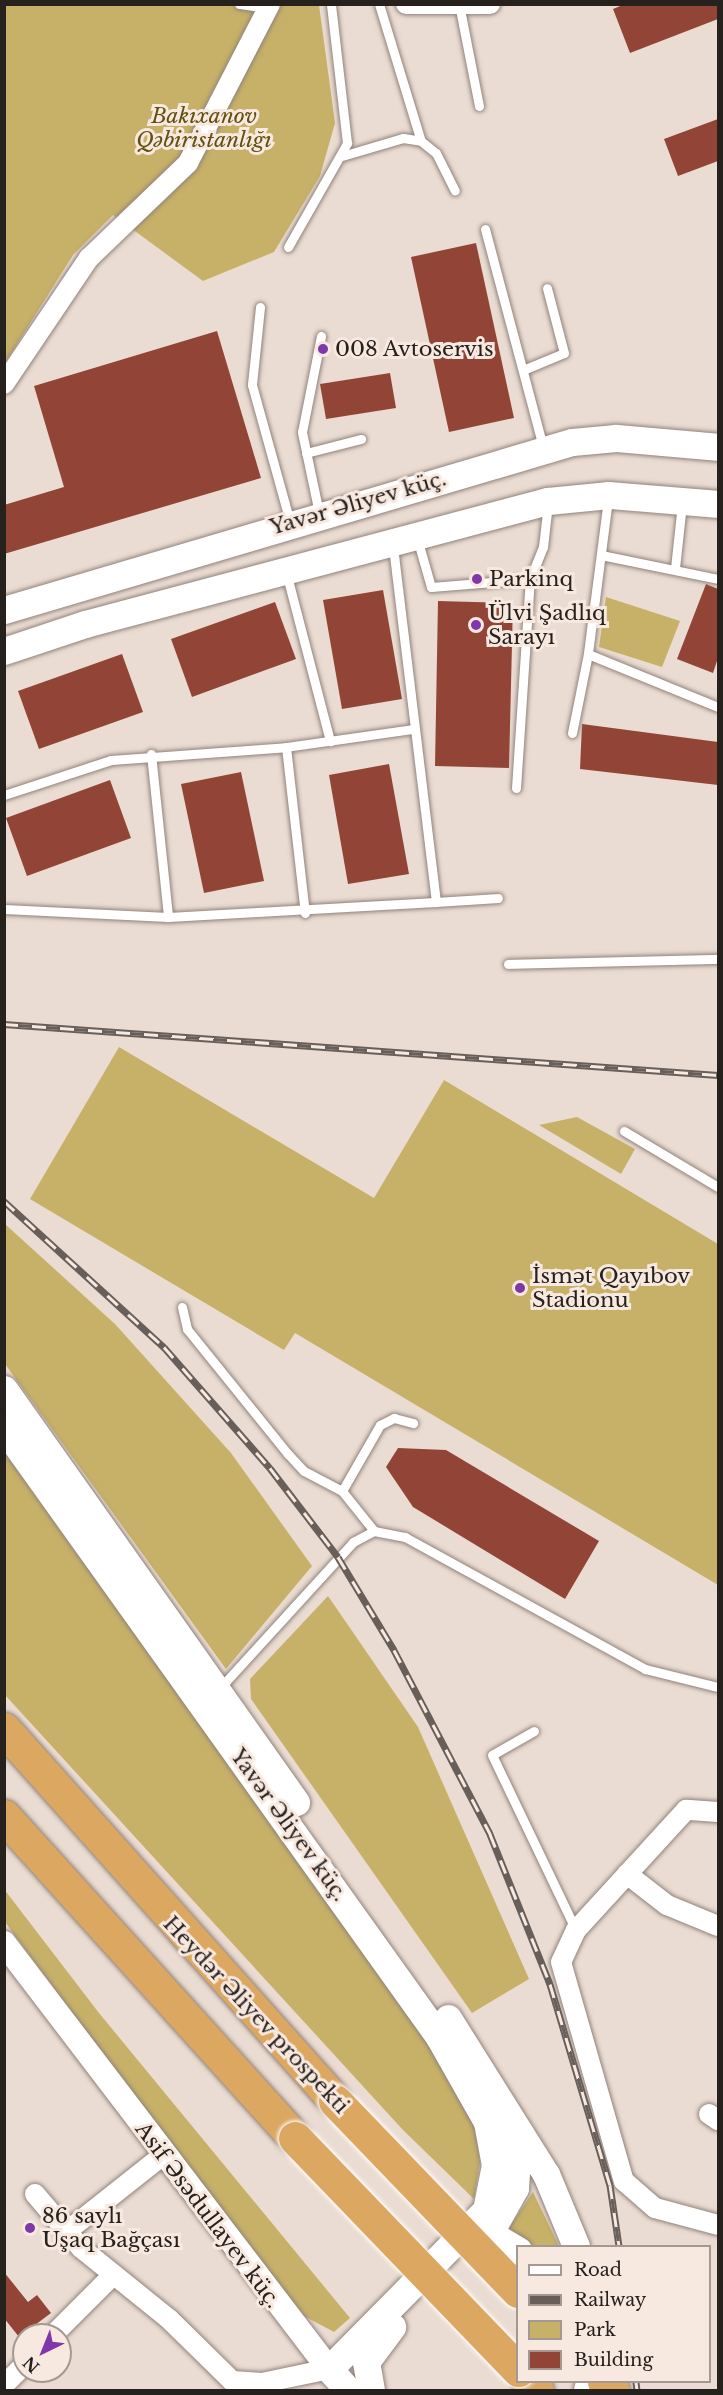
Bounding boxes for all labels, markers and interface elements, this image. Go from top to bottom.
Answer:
park label: Bakıxanov Qəbiristanlığı [136,103,272,153]
place label: 008 Avtoservis [335,336,494,362]
marker: 008 Avtoservis [316,342,330,356]
street label: Yavər Əliyev küç. [266,466,450,540]
place label: Parkinq [489,566,573,592]
marker: Parkinq [470,572,484,586]
place label: Ülvi Şadlıq Sarayı [488,600,606,650]
marker: Ülvi Şadlıq Sarayı [469,618,483,632]
place label: İsmət Qayıbov Stadionu [532,1263,690,1313]
marker: İsmət Qayıbov Stadionu [513,1281,527,1295]
street label: Yavər Əliyev küç. [225,1743,353,1907]
street label: Heydər Əliyev prospekti [158,1911,354,2119]
street label: Asif Əsədullayev küç. [130,2117,286,2313]
place label: 86 saylı Uşaq Bağçası [42,2203,180,2253]
marker: 86 saylı Uşaq Bağçası [23,2221,37,2235]
legend [516,2245,711,2383]
text: Road [574,2259,622,2281]
text: Railway [574,2289,646,2311]
text: Park [574,2319,616,2341]
north arrow [12,2323,72,2383]
text: Building [574,2349,653,2371]
text: N [19,2352,43,2377]

